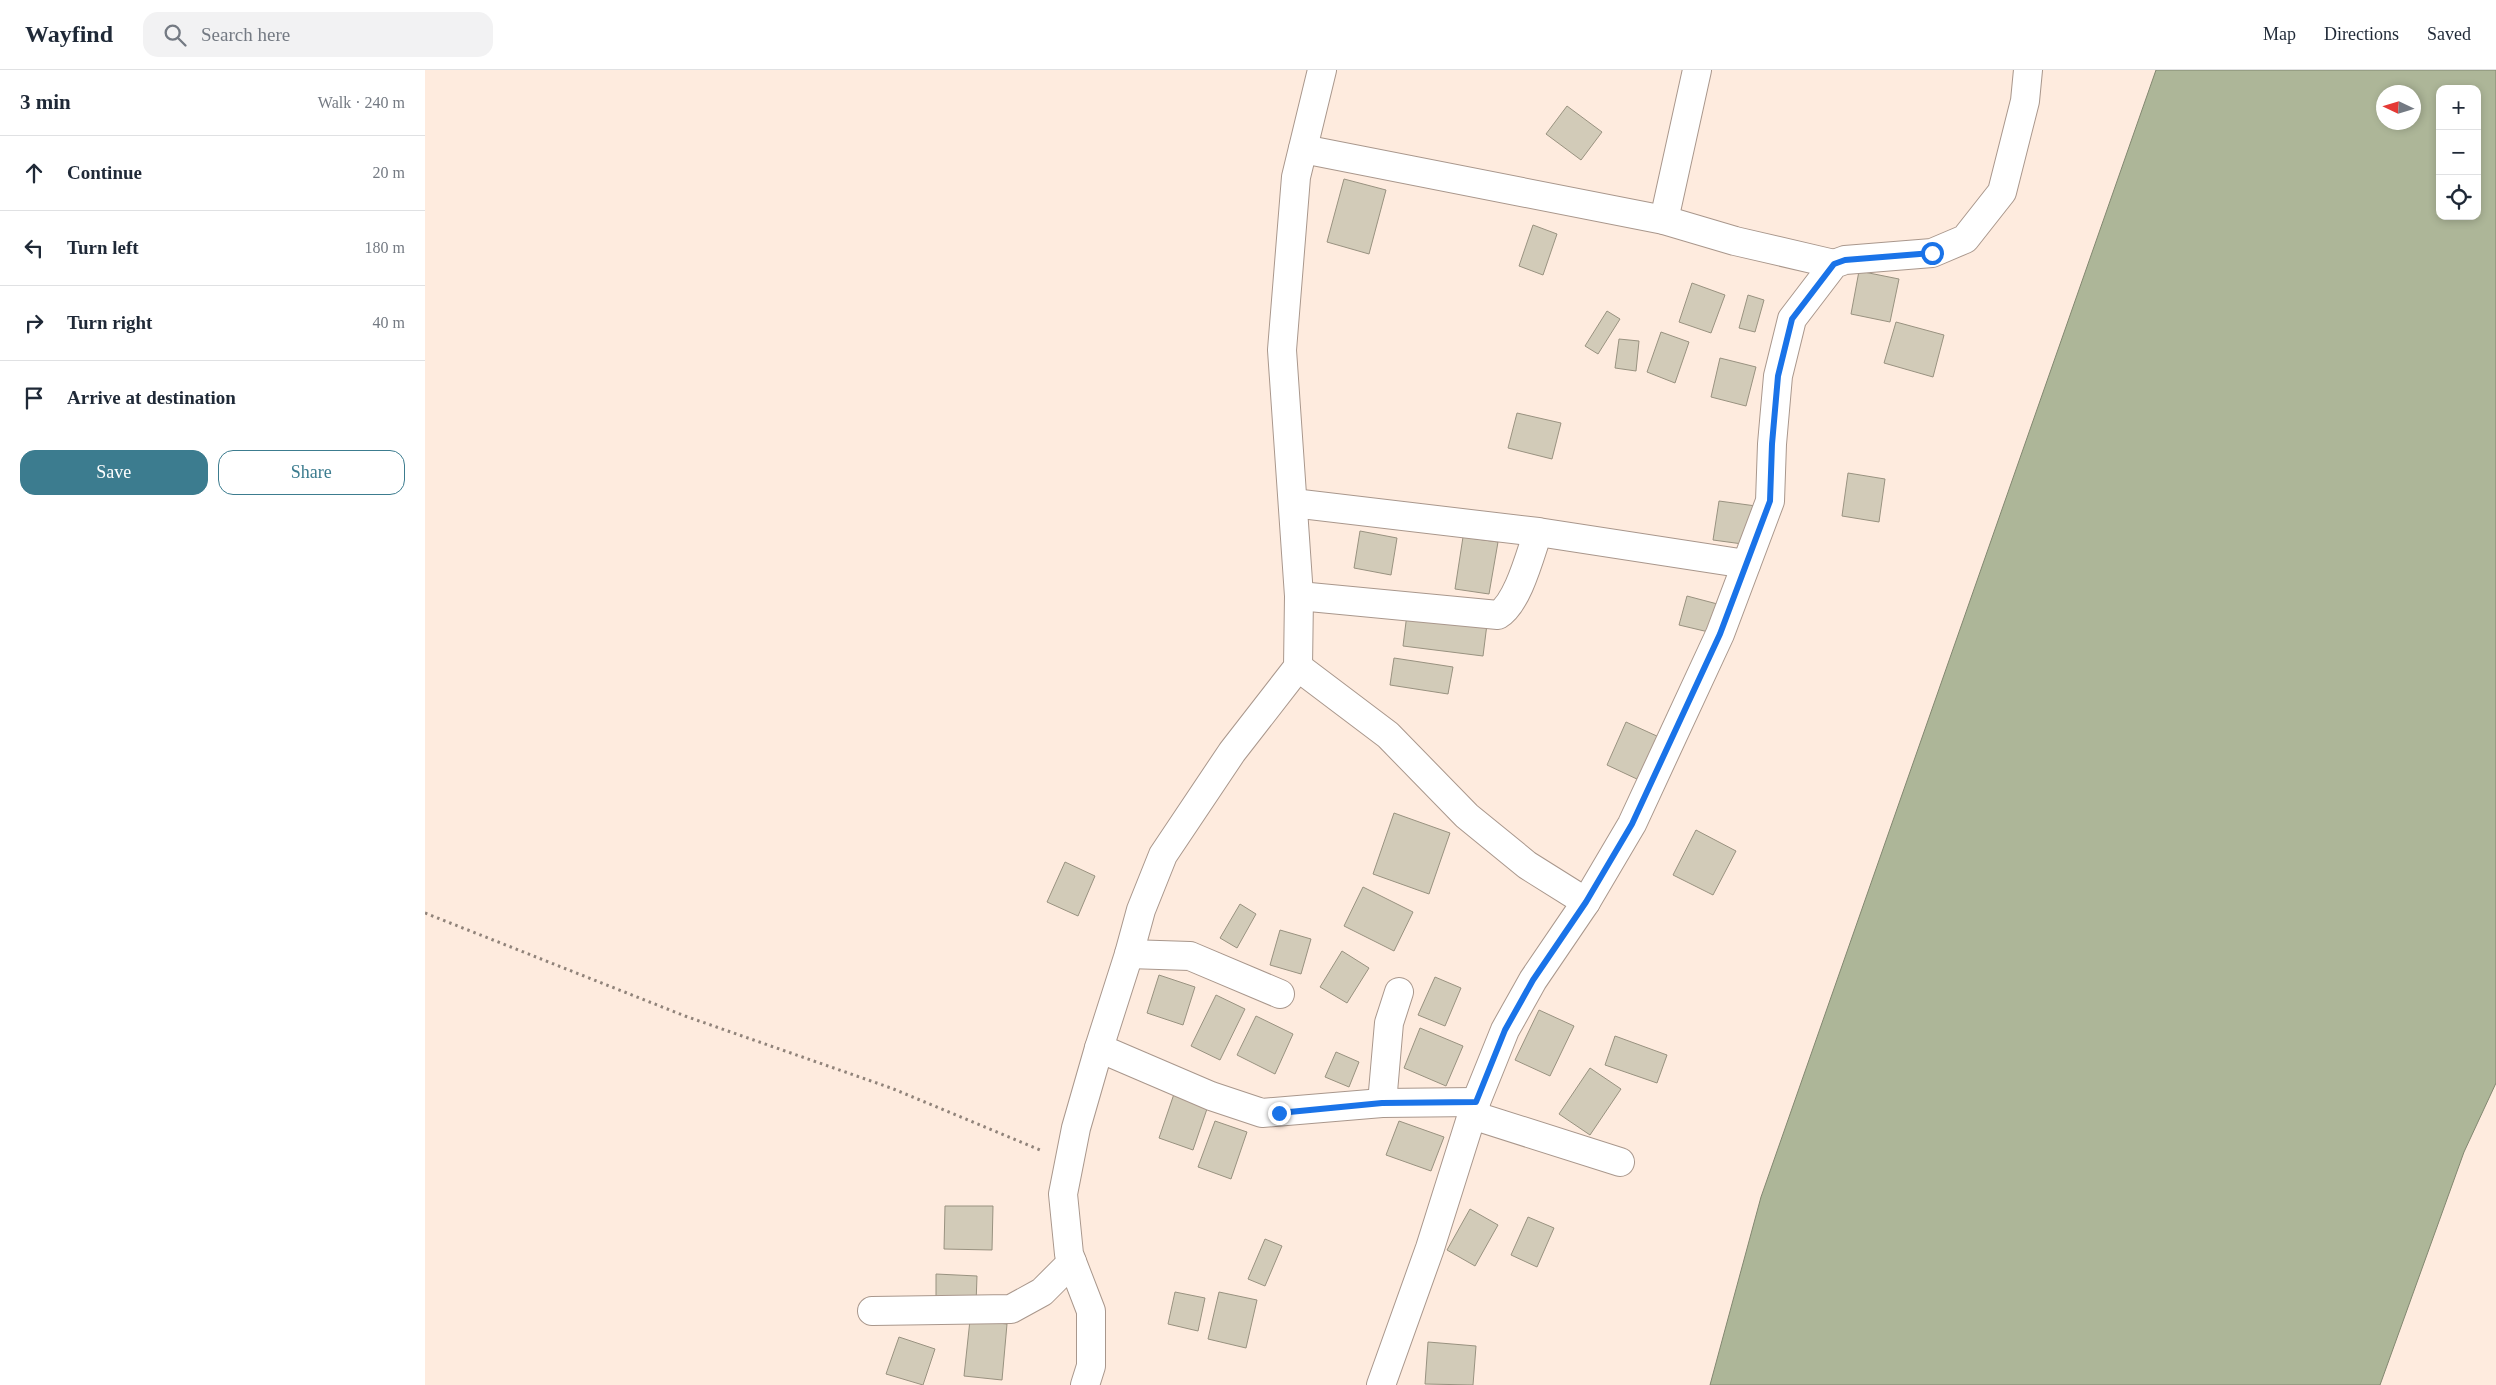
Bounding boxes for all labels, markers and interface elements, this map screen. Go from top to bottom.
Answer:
search box [143,12,493,57]
text: Wayfind [25,21,113,47]
icon: search [161,21,189,49]
text: Search here [201,24,290,45]
text: Map [2263,24,2296,44]
text: Directions [2324,24,2399,44]
text: Saved [2427,24,2471,44]
north arrow [2376,85,2421,130]
map controls [2436,85,2481,220]
button: + [2436,85,2481,130]
text: 3 min [20,90,71,114]
text: Walk · 240 m [318,94,405,111]
button: − [2436,130,2481,175]
icon: ahead [20,159,48,187]
text: Continue [67,162,142,183]
text: 20 m [373,164,405,181]
button: locate [2436,175,2481,220]
icon: left [20,234,48,262]
text: Turn left [67,237,139,258]
text: 180 m [365,239,405,256]
route start [1921,242,1944,265]
icon: right [20,309,48,337]
text: Turn right [67,312,152,333]
text: 40 m [373,314,405,331]
icon: arrive [20,384,48,412]
text: Arrive at destination [67,387,236,408]
button: Save [20,450,208,495]
button: Share [218,450,405,495]
route end [1268,1102,1291,1125]

